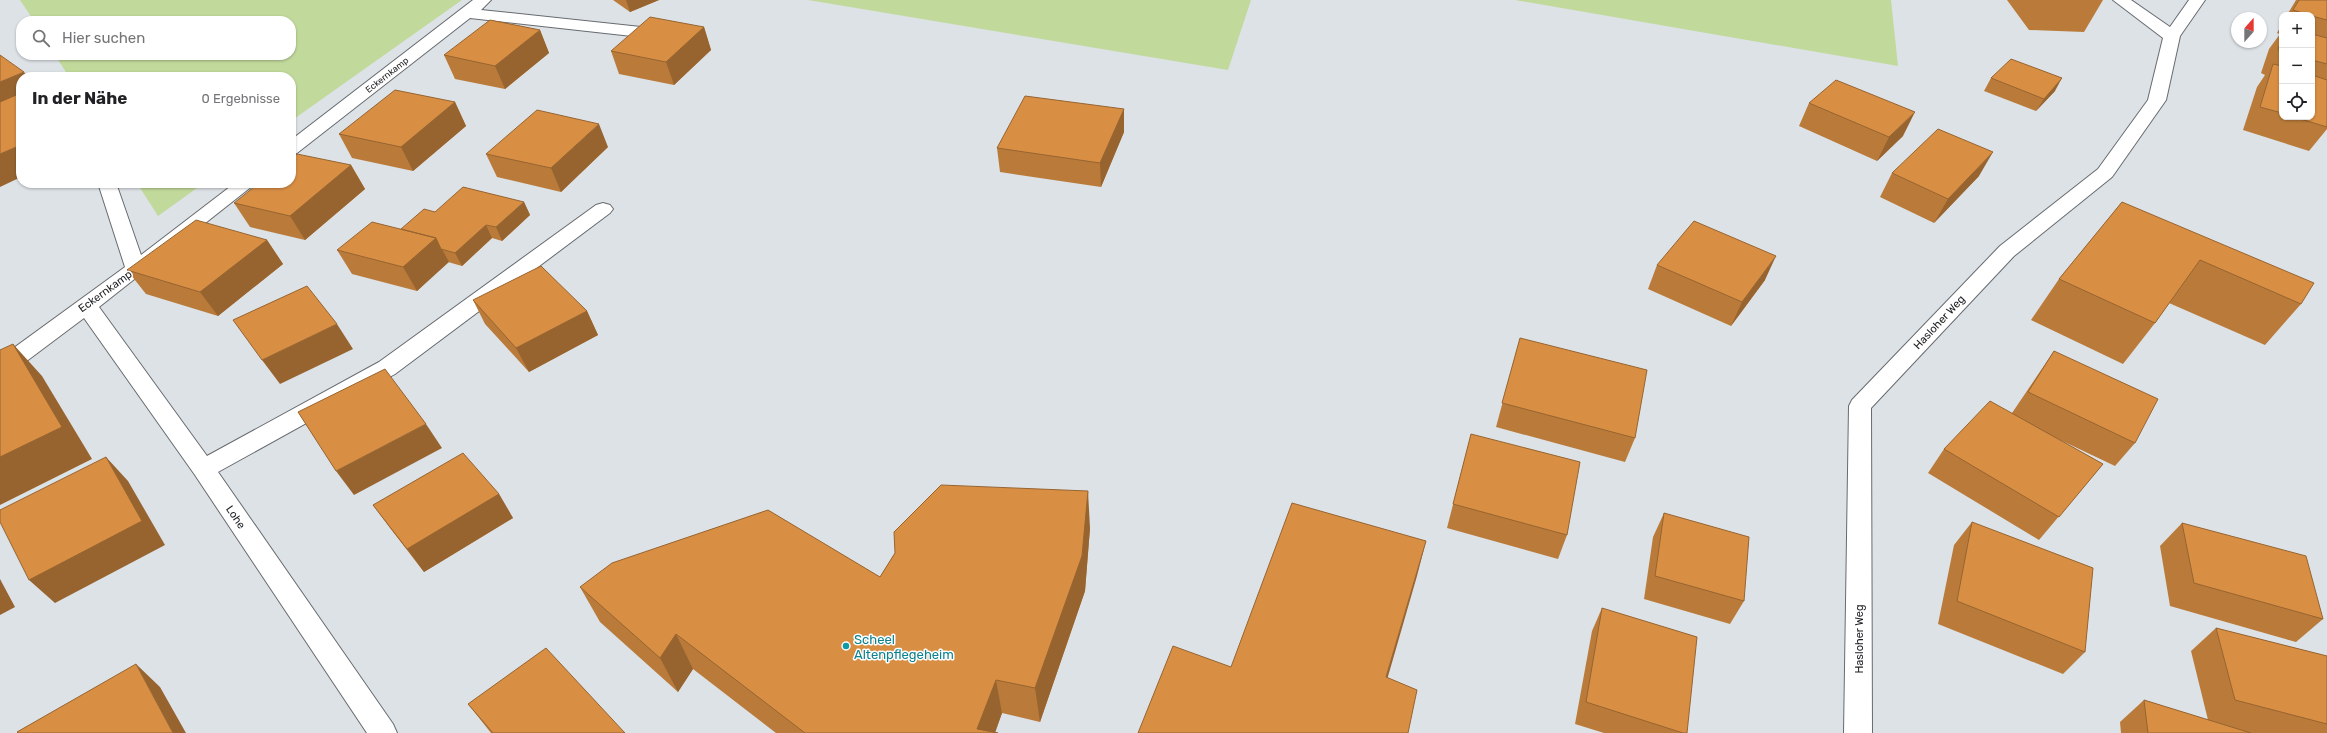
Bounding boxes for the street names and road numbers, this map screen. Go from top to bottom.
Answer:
street label: Eckernkamp [364,55,410,95]
street label: Eckernkamp [76,268,135,315]
street label: Hasloher Weg [1911,293,1968,352]
street label: Lohe [223,503,248,531]
street label: Hasloher Weg [1853,604,1866,674]

